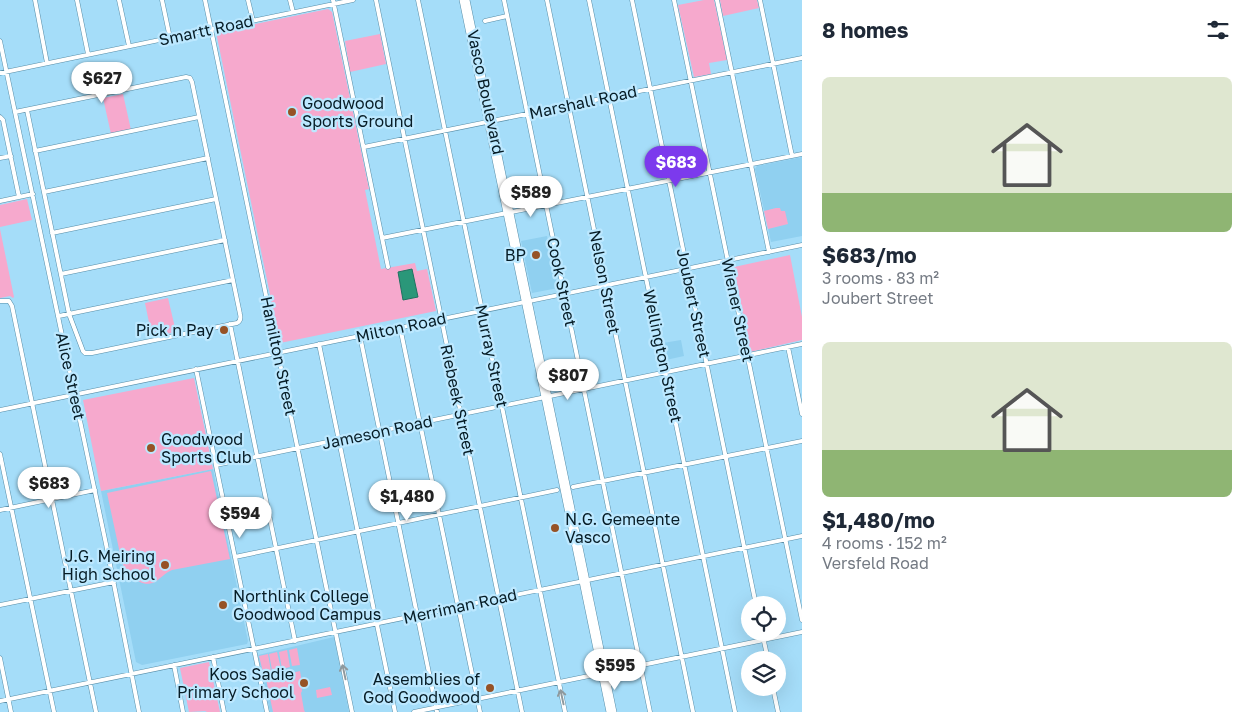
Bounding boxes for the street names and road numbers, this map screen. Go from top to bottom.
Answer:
street label: Smartt Road [157,10,255,50]
street label: Vasco Boulevard [463,28,509,156]
street label: Marshall Road [527,81,639,123]
street label: Nelson Street [585,228,625,336]
street label: Cook Street [543,236,581,328]
street label: Joubert Street [673,246,715,360]
street label: Wiener Street [717,256,759,364]
street label: Wellington Street [639,288,687,424]
street label: Hamilton Street [257,294,301,418]
street label: Murray Street [471,303,513,409]
street label: Milton Road [354,308,448,346]
street label: Alice Street [52,330,90,422]
street label: Riebeek Street [436,343,480,457]
street label: Jameson Road [320,411,434,453]
street label: Merriman Road [401,584,519,628]

